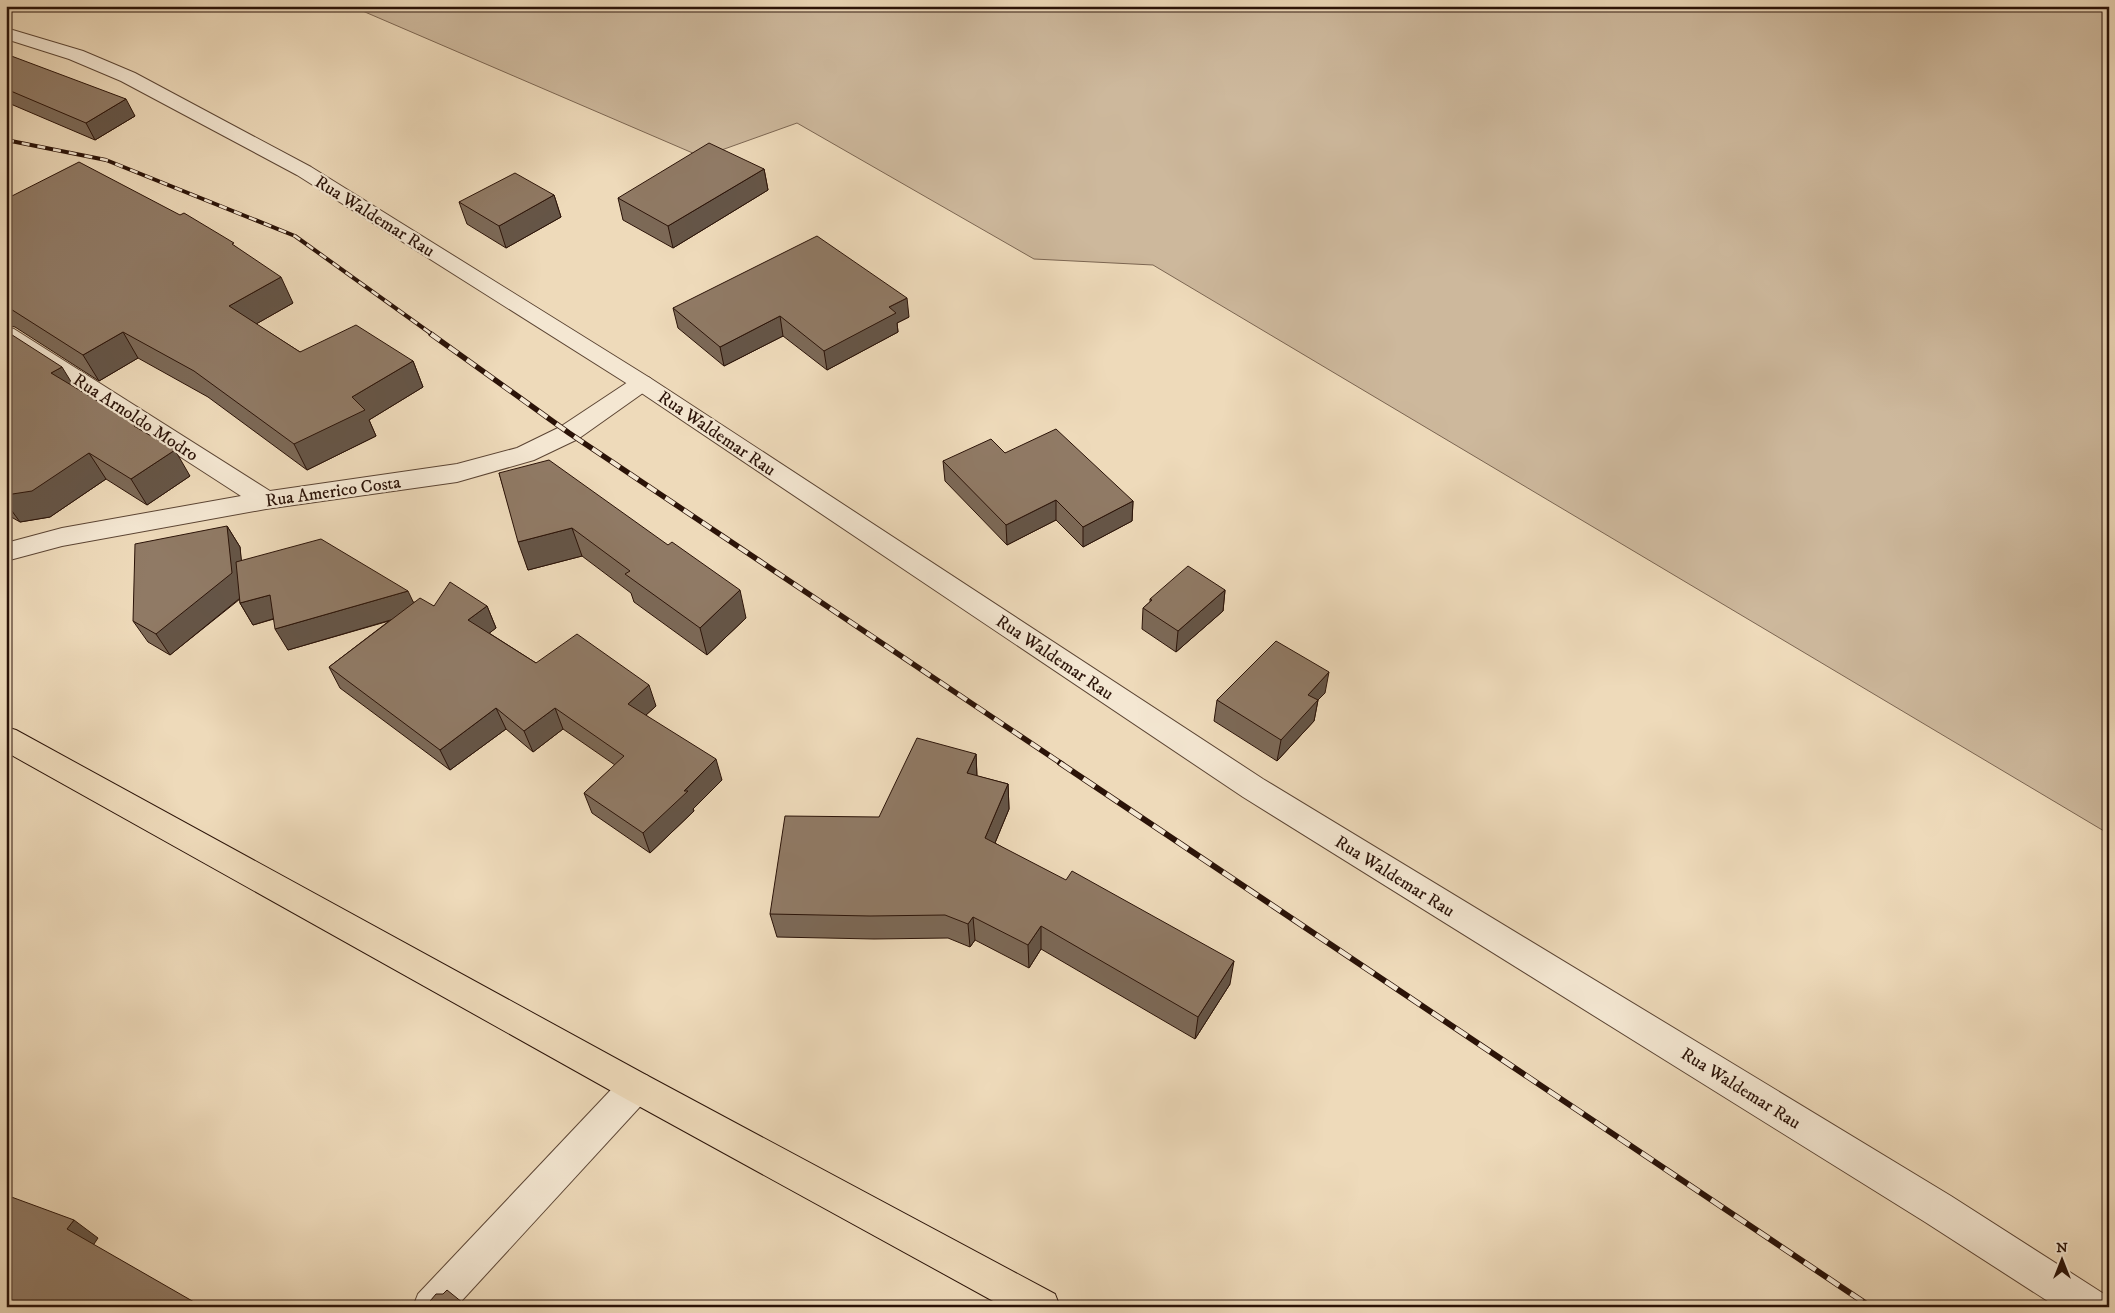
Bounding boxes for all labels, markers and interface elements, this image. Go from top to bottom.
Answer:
street label: Rua Waldemar Rau [311,171,439,263]
street label: Rua Arnoldo Modro [69,369,202,467]
street label: Rua Waldemar Rau [653,386,780,481]
street label: Rua Americo Costa [264,472,403,512]
street label: Rua Waldemar Rau [991,610,1118,705]
street label: Rua Waldemar Rau [1331,831,1459,923]
street label: Rua Waldemar Rau [1677,1043,1805,1135]
north arrow [2038,1236,2088,1286]
text: N [2056,1239,2068,1257]

